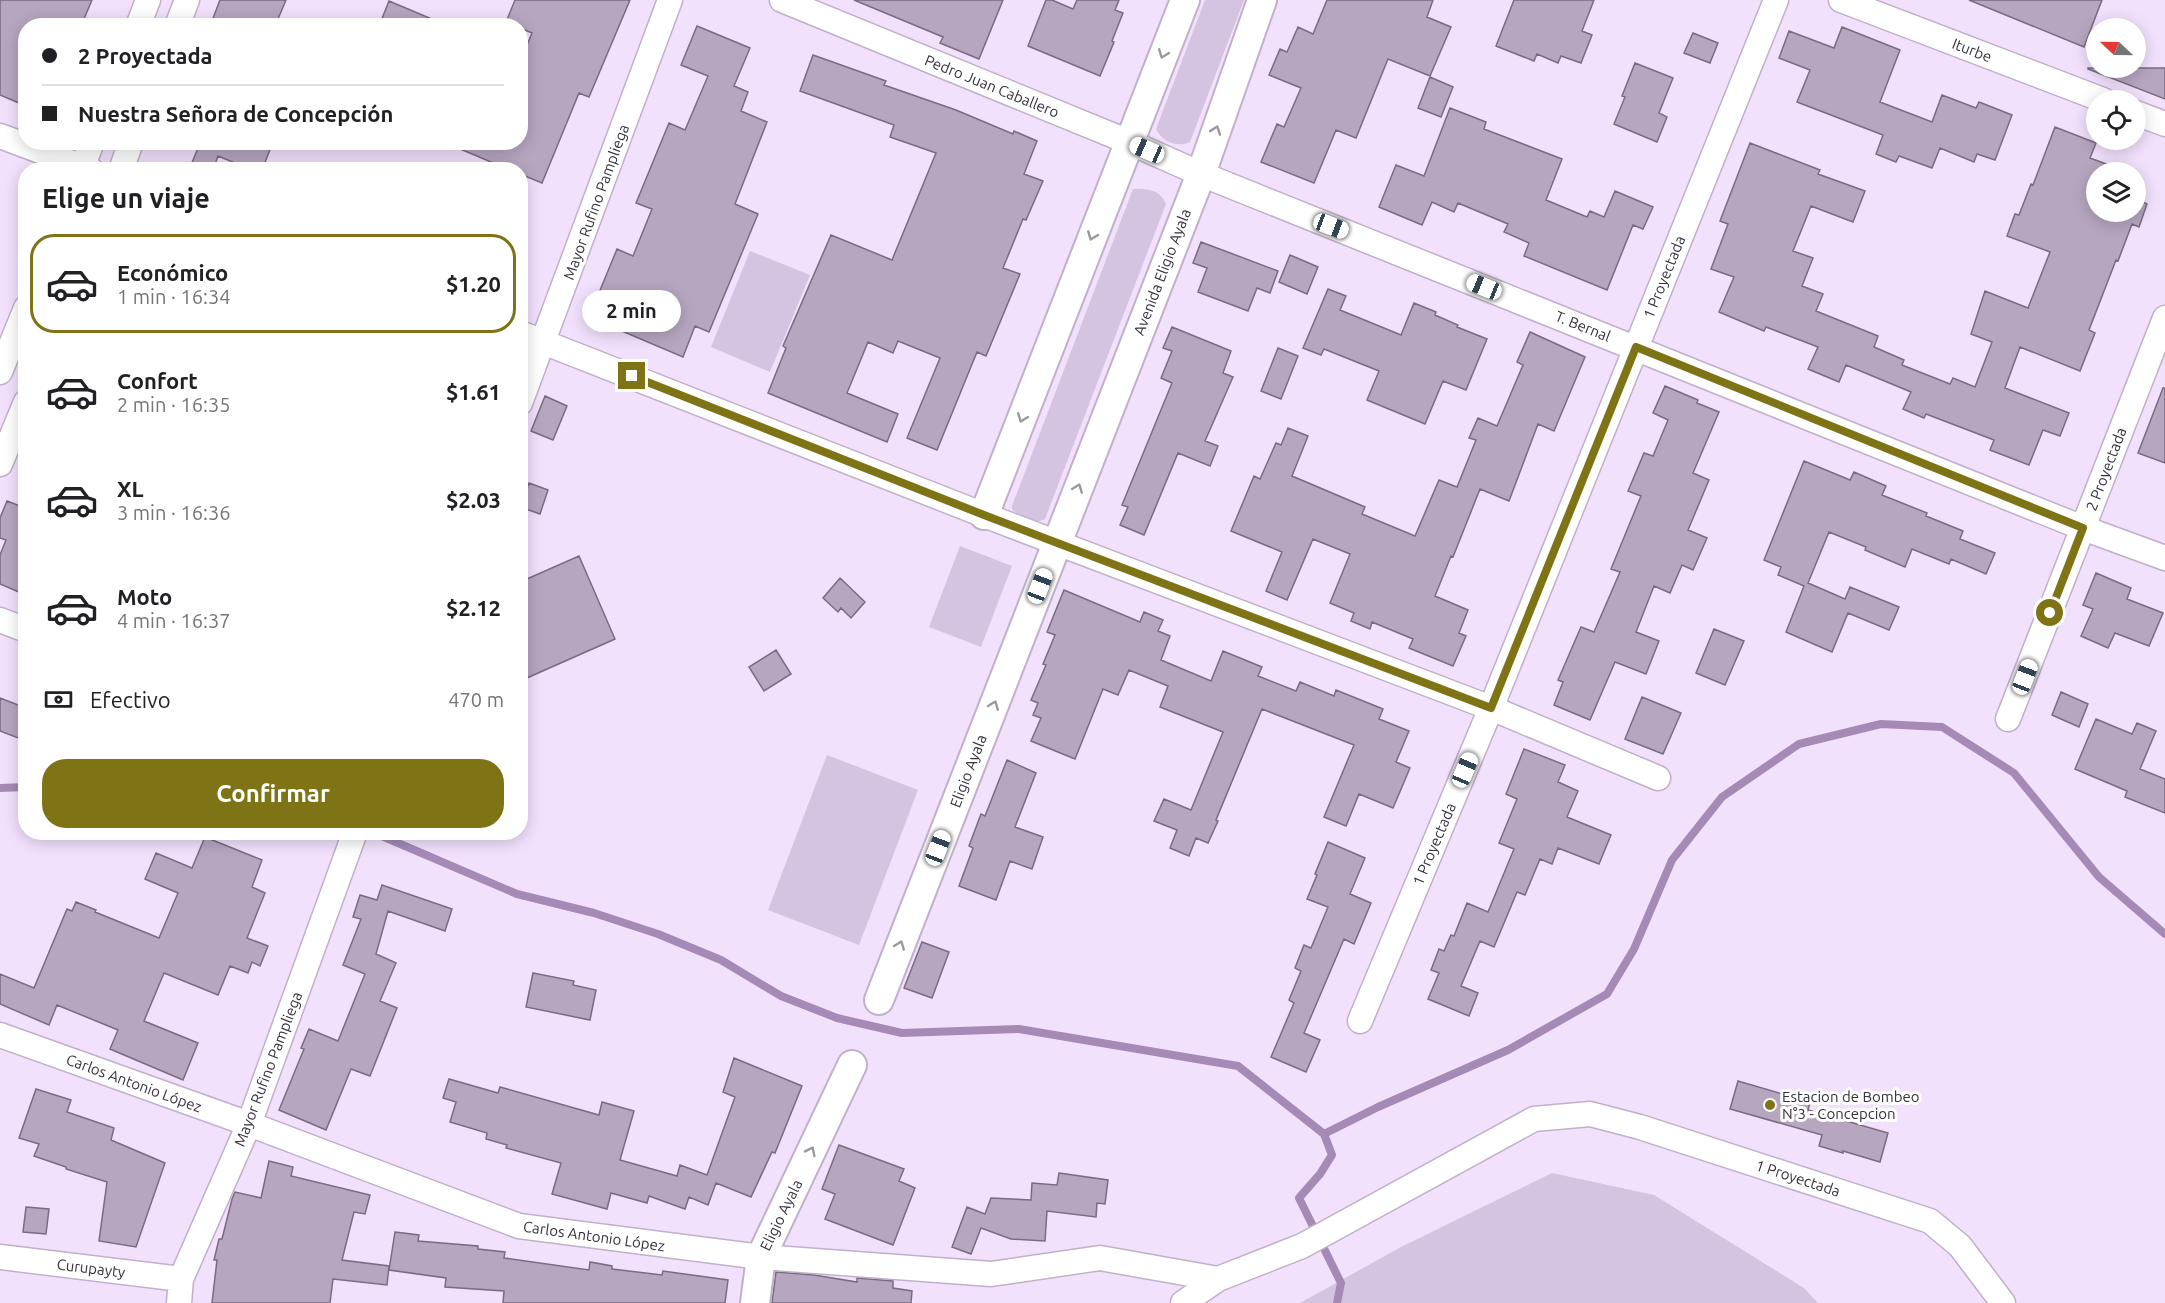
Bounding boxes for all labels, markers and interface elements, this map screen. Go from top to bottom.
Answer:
north arrow [2086,18,2146,78]
map controls [2086,18,2146,222]
street label: Iturbe [1950,35,1994,65]
text: 2 Proyectada [78,43,213,68]
one-way arrow [1158,48,1170,59]
street label: Pedro Juan Caballero [922,51,1062,121]
button: locate [2086,90,2146,150]
text: Nuestra Señora de Concepción [78,101,393,126]
street label: Mayor Rufino Pampliega [560,122,632,282]
one-way arrow [1209,125,1222,136]
car [1127,134,1167,166]
button: layers [2086,162,2146,222]
text: Elige un viaje [42,183,210,213]
street label: Avenida Eligio Ayala [1130,206,1194,338]
car [1311,211,1351,241]
one-way arrow [1087,230,1100,241]
street label: 1 Proyectada [1640,233,1688,321]
icon: car [45,257,99,311]
text: Económico [117,260,228,285]
text: $1.20 [446,271,501,296]
car [1464,272,1504,302]
text: 1 min · 16:34 [117,285,231,308]
callout: 2 min [582,289,682,331]
text: 2 min [606,299,657,322]
street label: T. Bernal [1553,307,1613,345]
route end [618,362,645,389]
icon: car [45,365,99,419]
text: Confort [117,368,198,393]
text: $1.61 [446,379,501,404]
text: 2 min · 16:35 [117,393,231,416]
one-way arrow [1016,412,1029,423]
street label: 2 Proyectada [2082,425,2130,513]
icon: car [45,473,99,527]
text: XL [117,476,144,501]
one-way arrow [1071,483,1083,494]
text: $2.03 [446,487,501,512]
text: 3 min · 16:36 [117,501,231,524]
car [1025,566,1055,606]
icon: car [45,581,99,635]
text: Moto [117,584,172,609]
text: $2.12 [446,595,501,620]
route start [2036,599,2063,626]
text: 4 min · 16:37 [117,609,231,632]
car [2010,657,2040,697]
icon: cash [42,683,75,716]
text: Efectivo [90,687,171,712]
text: 470 m [448,688,504,711]
one-way arrow [986,700,999,711]
street label: Eligio Ayala [946,732,990,810]
car [1450,750,1480,790]
button: Confirmar [42,759,504,828]
street label: 1 Proyectada [1409,800,1459,888]
car [923,828,953,868]
one-way arrow [893,941,906,951]
street label: Mayor Rufino Pampliega [231,989,305,1149]
street label: Carlos Antonio López [64,1051,204,1115]
place label: Estacion de Bombeo N°3 - Concepcion [1782,1088,1919,1122]
marker: Estacion de Bombeo N°3 - Concepcion [1763,1098,1777,1112]
one-way arrow [804,1147,816,1158]
street label: 1 Proyectada [1754,1156,1842,1200]
street label: Eligio Ayala [757,1177,805,1253]
street label: Carlos Antonio López [522,1218,666,1254]
street label: Curupayty [56,1255,126,1281]

